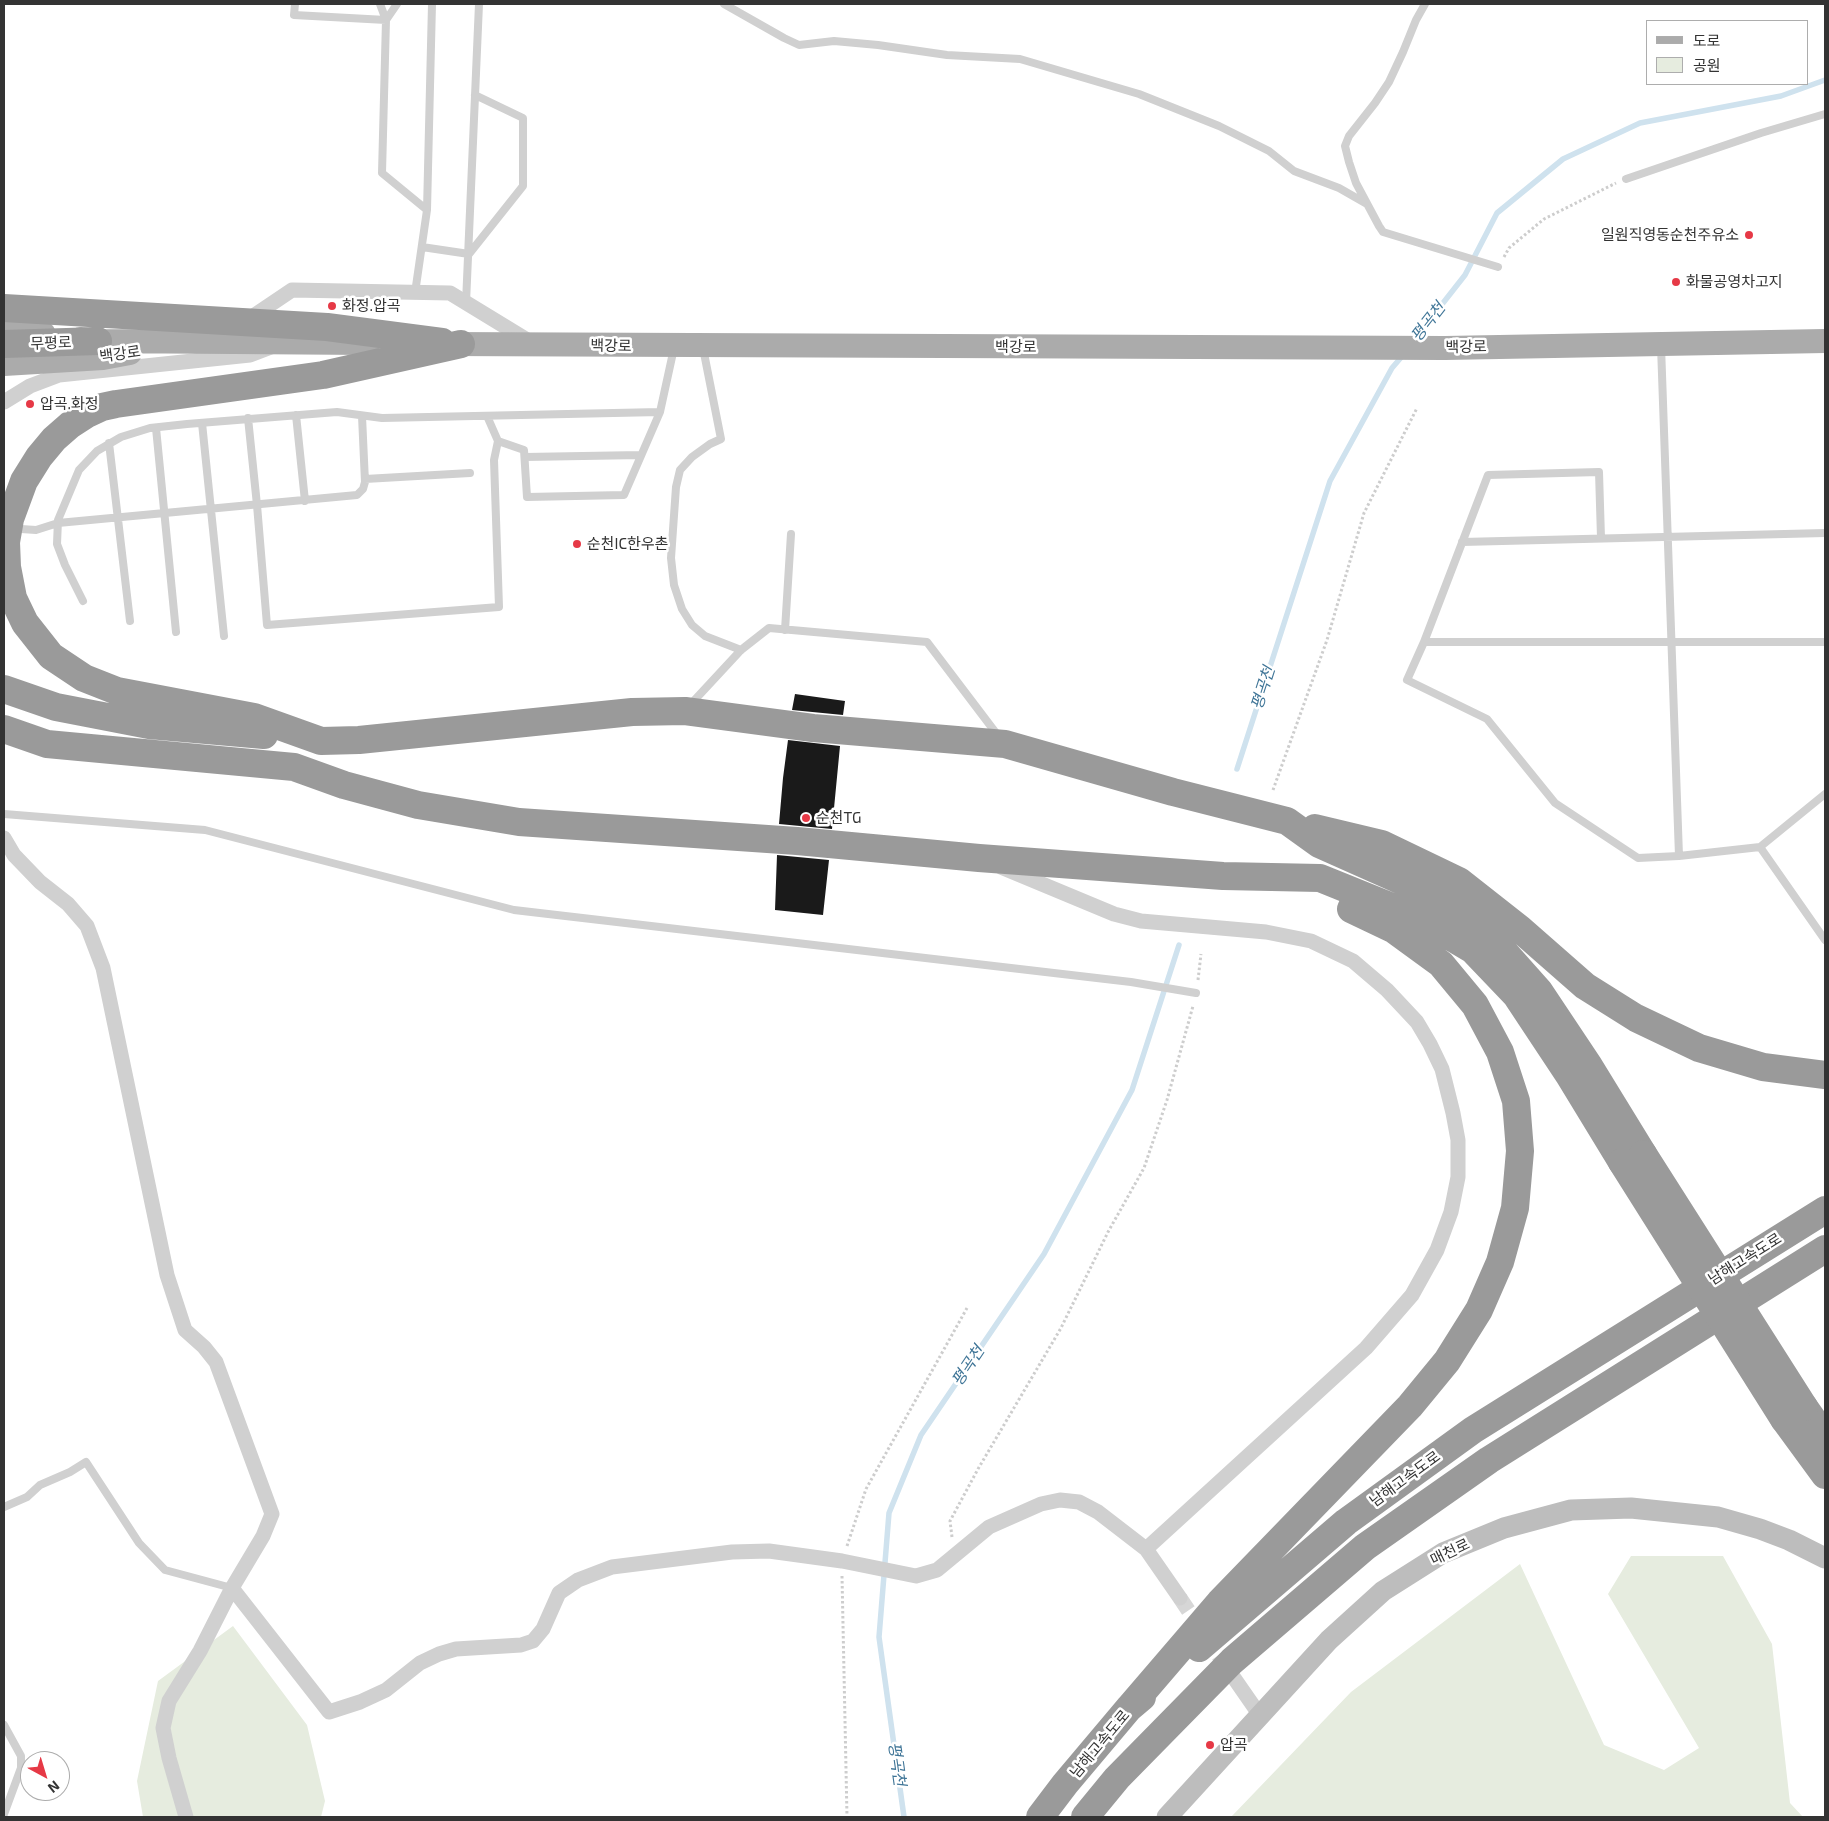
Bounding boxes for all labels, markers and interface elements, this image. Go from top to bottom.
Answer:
legend [1646,20,1809,85]
text: 도로 [1693,31,1721,49]
text: 공원 [1693,56,1721,74]
place label: 일원직영동순천주유소 [1601,226,1739,244]
marker: 일원직영동순천주유소 [1743,229,1755,241]
place label: 화물공영차고지 [1686,273,1783,291]
marker: 화물공영차고지 [1670,276,1682,288]
place label: 화정.압곡 [342,297,401,315]
water label: 평곡천 [1407,299,1449,345]
marker: 화정.압곡 [326,300,338,312]
street label: 무평로 [30,333,72,353]
street label: 백강로 [590,337,632,355]
street label: 백강로 [995,338,1037,356]
street label: 백강로 [1445,338,1487,356]
street label: 백강로 [98,342,142,366]
place label: 압곡.화정 [40,395,99,413]
marker: 압곡.화정 [24,398,36,410]
place label: 순천IC한우촌 [587,535,668,553]
marker: 순천IC한우촌 [571,538,583,550]
water label: 평곡천 [1247,664,1279,712]
place label: 순천TG [816,809,862,827]
marker: 순천TG [800,812,812,824]
street label: 남해고속도로 [1705,1229,1785,1289]
water label: 평곡천 [948,1342,988,1390]
street label: 남해고속도로 [1366,1447,1444,1511]
street label: 매천로 [1427,1535,1473,1569]
street label: 남해고속도로 [1066,1707,1134,1781]
place label: 압곡 [1220,1736,1248,1754]
marker: 압곡 [1204,1739,1216,1751]
water label: 평곡천 [884,1741,910,1787]
north arrow [20,1751,70,1801]
text: N [45,1777,63,1797]

